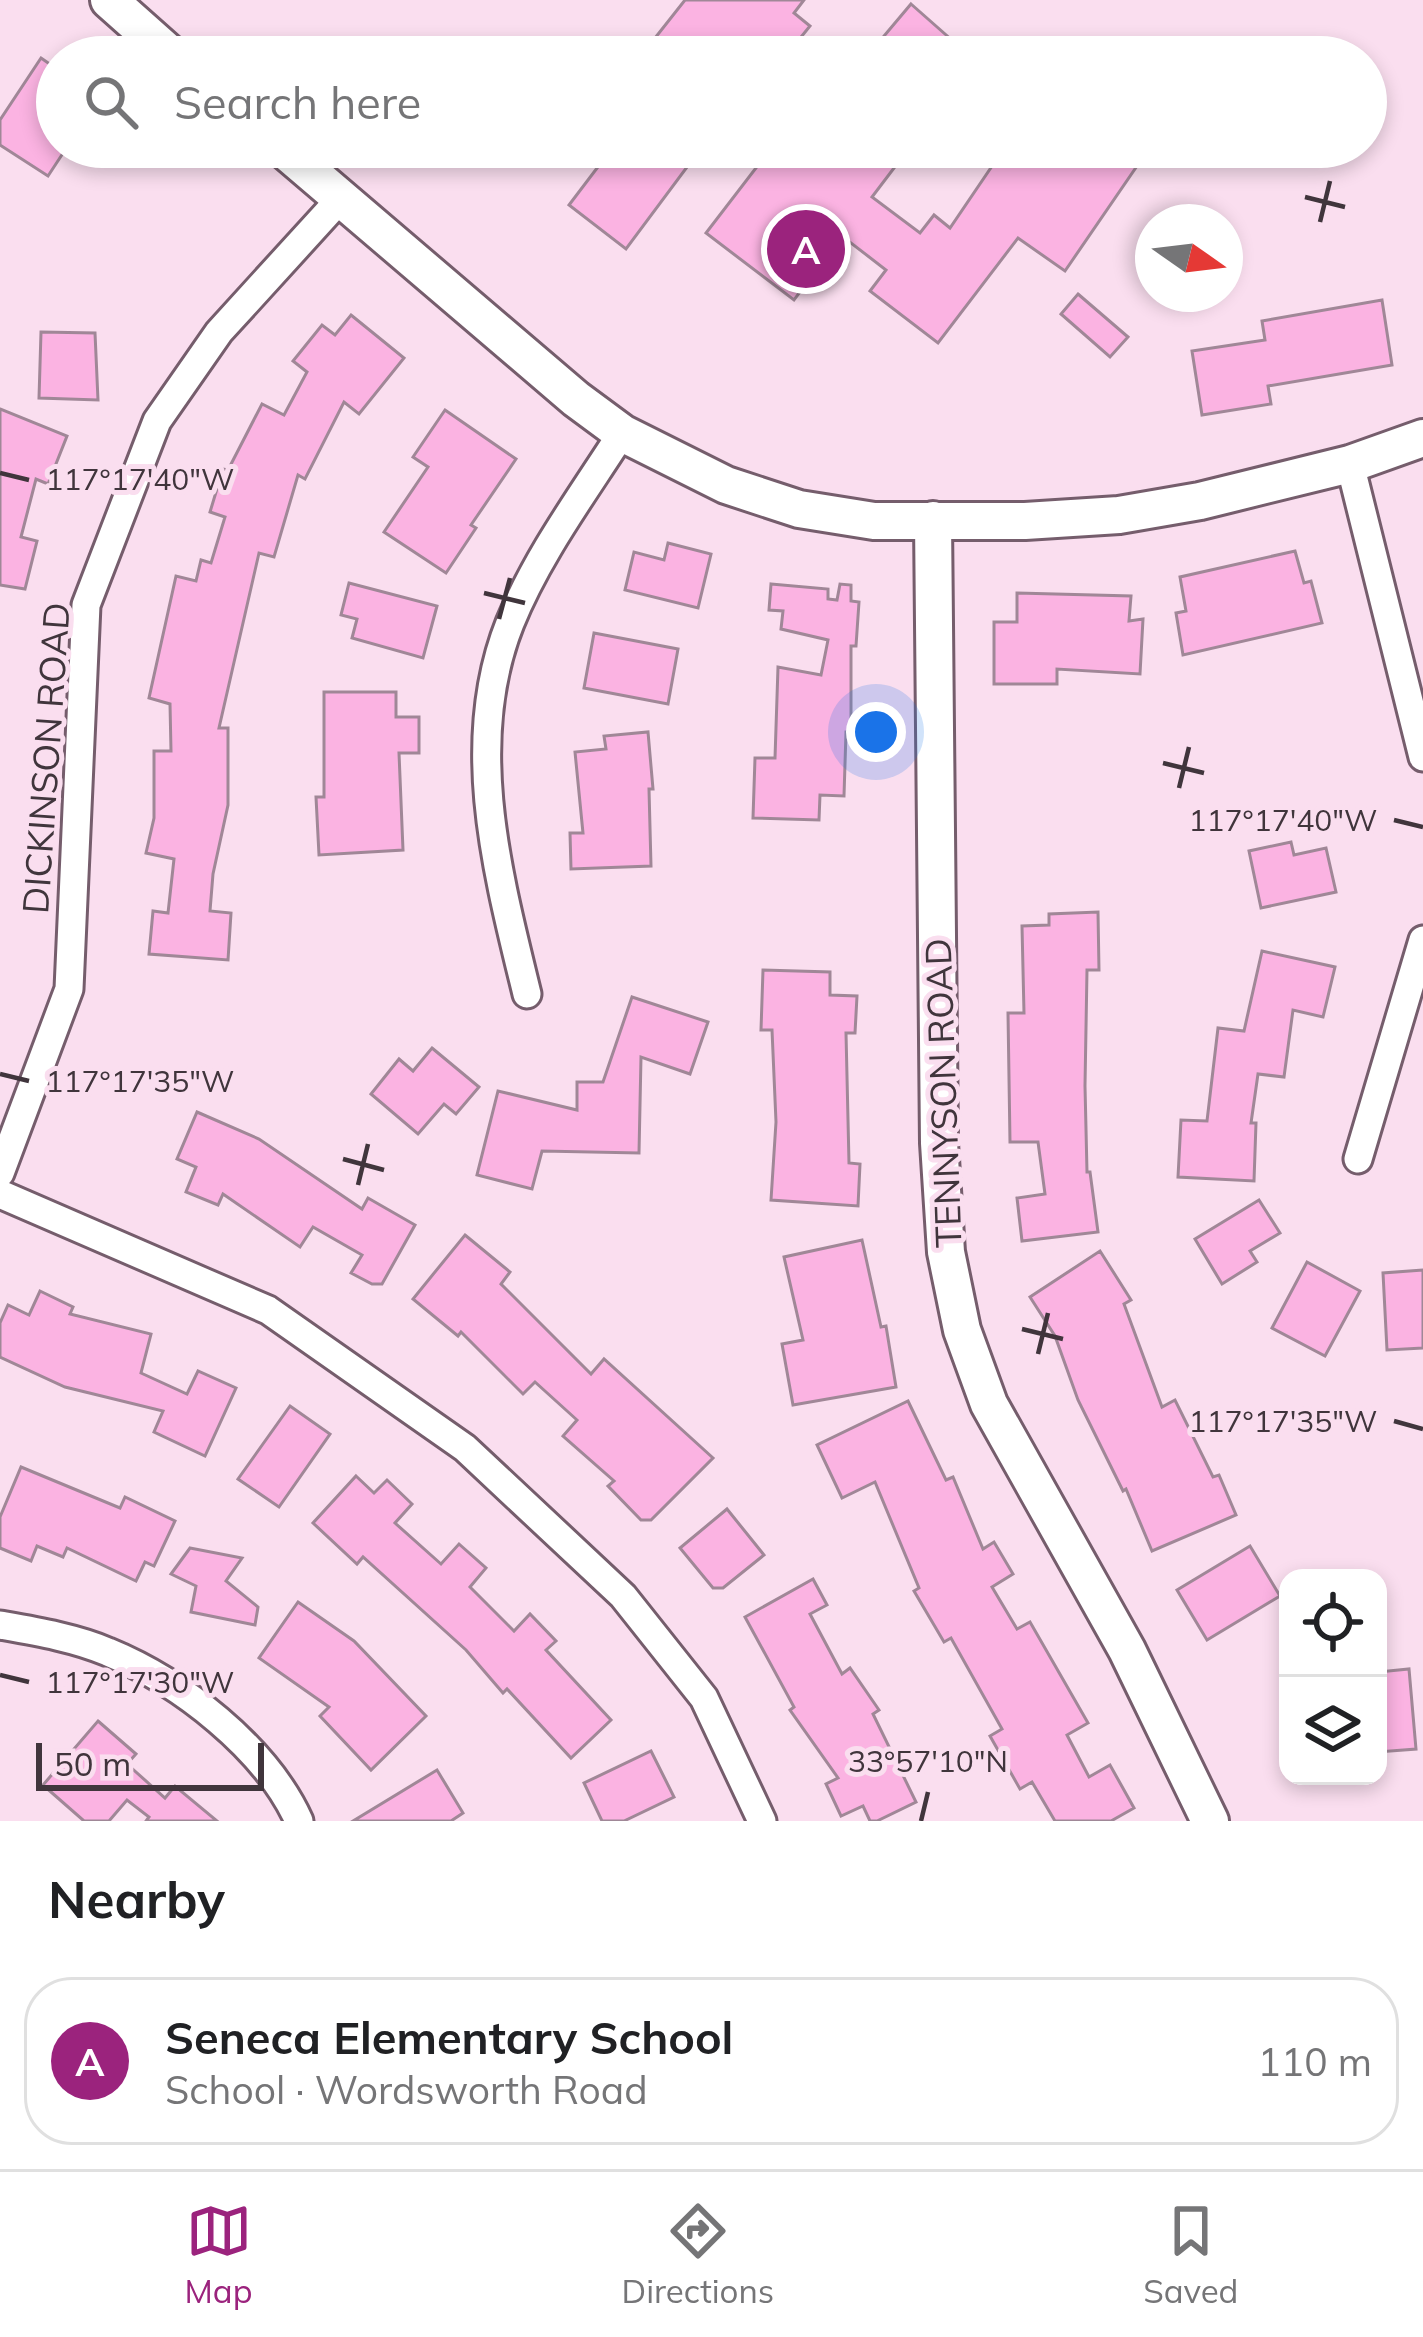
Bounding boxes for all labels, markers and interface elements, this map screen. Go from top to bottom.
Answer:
search box [36,36,1387,168]
icon: search [78,69,144,135]
text: Search here [174,74,421,130]
pin: A [767,204,845,294]
north arrow [1135,204,1243,312]
text: 117°17'40"W [46,460,234,498]
street label: DICKINSON ROAD [12,601,79,915]
your location [846,702,906,762]
text: 117°17'40"W [1189,801,1377,839]
street label: TENNYSON ROAD [915,938,970,1249]
text: 117°17'35"W [46,1062,234,1100]
text: 117°17'35"W [1189,1402,1377,1440]
map controls [1279,1569,1387,1785]
button: locate [1279,1569,1387,1677]
text: 117°17'30"W [46,1663,234,1701]
button: layers [1279,1677,1387,1785]
scale bar [36,1737,264,1790]
text: 33°57'10"N [848,1742,1008,1780]
text: 50 m [54,1743,131,1784]
text: Nearby [48,1867,225,1931]
text: Seneca Elementary School [165,2009,733,2065]
text: A [75,2037,105,2086]
text: 110 m [1257,2037,1372,2086]
text: School · Wordsworth Road [165,2065,648,2114]
tab: Map [185,2198,252,2311]
tab: Directions [622,2198,774,2311]
tab: Saved [1143,2198,1238,2311]

